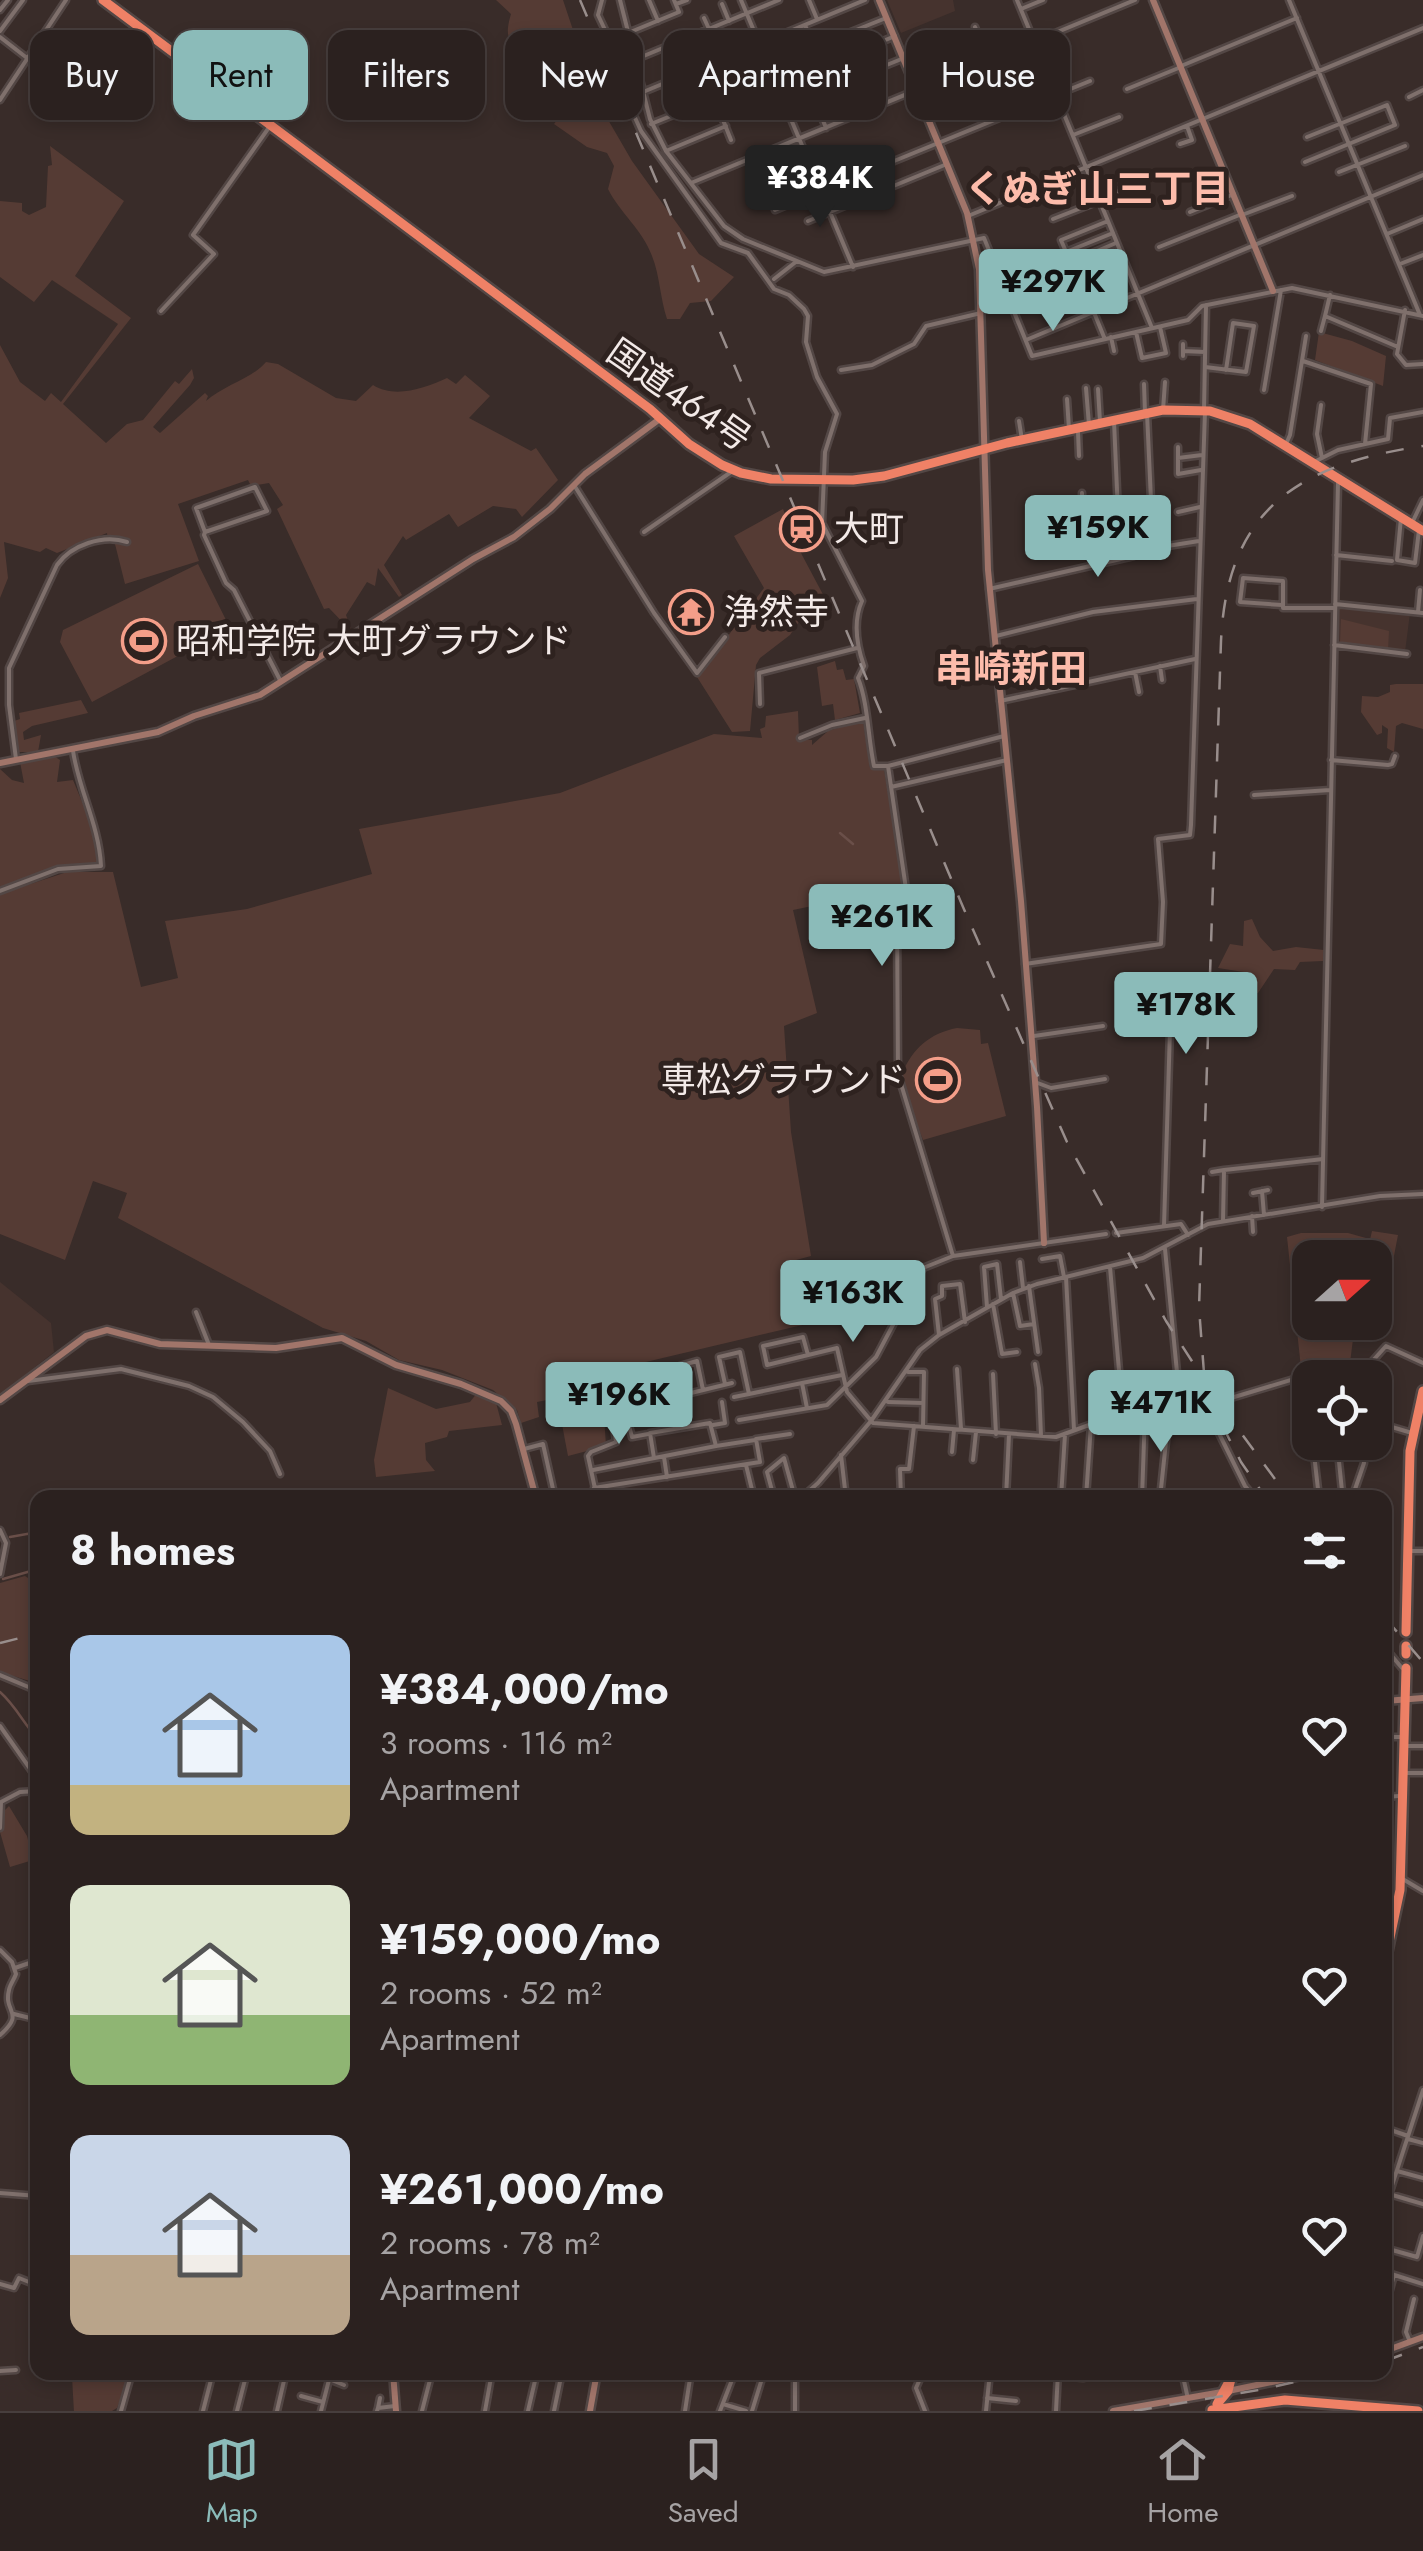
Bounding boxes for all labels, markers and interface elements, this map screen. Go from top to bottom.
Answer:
chip: Buy [30,30,153,120]
chip: Rent [173,30,308,120]
chip: Filters [328,30,485,120]
chip: New [505,30,643,120]
chip: Apartment [663,30,886,120]
chip: House [906,30,1070,120]
pin: ¥384K [750,145,890,230]
text: ¥384K [767,154,873,200]
district label: くぬぎ山三丁目 [964,161,1230,216]
pin: ¥297K [983,249,1123,334]
text: ¥297K [1001,258,1105,304]
street label: 国道464号 [597,327,761,463]
pin: ¥159K [1028,495,1168,580]
place label: 大町 [834,504,904,554]
text: ¥159K [1047,504,1149,550]
station icon: 大町 [779,506,825,552]
place label: 浄然寺 [724,587,829,637]
temple icon: 浄然寺 [668,589,714,635]
place label: 昭和学院 大町グラウンド [176,616,572,666]
sports icon: 昭和学院 大町グラウンド [121,618,167,664]
district label: 串崎新田 [935,641,1087,696]
pin: ¥261K [812,884,952,969]
text: ¥261K [831,893,933,939]
pin: ¥178K [1116,972,1256,1057]
text: ¥178K [1136,981,1236,1027]
place label: 専松グラウンド [661,1055,906,1105]
sports icon: 専松グラウンド [915,1057,961,1103]
north arrow [1292,1240,1392,1340]
map controls [1292,1240,1392,1460]
pin: ¥163K [783,1260,923,1345]
text: ¥163K [802,1269,904,1315]
button: locate [1292,1360,1392,1460]
pin: ¥196K [549,1362,689,1447]
pin: ¥471K [1091,1370,1231,1455]
text: ¥196K [568,1371,670,1417]
text: ¥471K [1110,1379,1212,1425]
text: 8 homes [70,1520,235,1581]
icon: filters [1297,1523,1352,1578]
text: ¥384,000/mo [380,1659,669,1720]
icon: home [150,1675,270,1795]
icon: heart [1297,1708,1352,1763]
text: 3 rooms · 116 m² [380,1720,612,1766]
text: Apartment [380,1766,519,1812]
text: ¥159,000/mo [380,1909,661,1970]
icon: home [150,1925,270,2045]
icon: heart [1297,1958,1352,2013]
text: 2 rooms · 52 m² [380,1970,602,2016]
text: Apartment [380,2016,519,2062]
text: ¥261,000/mo [380,2159,664,2220]
icon: home [150,2175,270,2295]
icon: heart [1297,2208,1352,2263]
text: 2 rooms · 78 m² [380,2220,600,2266]
text: Apartment [380,2266,519,2312]
tab: Map [204,2432,259,2533]
tab: Saved [668,2432,739,2533]
tab: Home [1147,2432,1219,2533]

